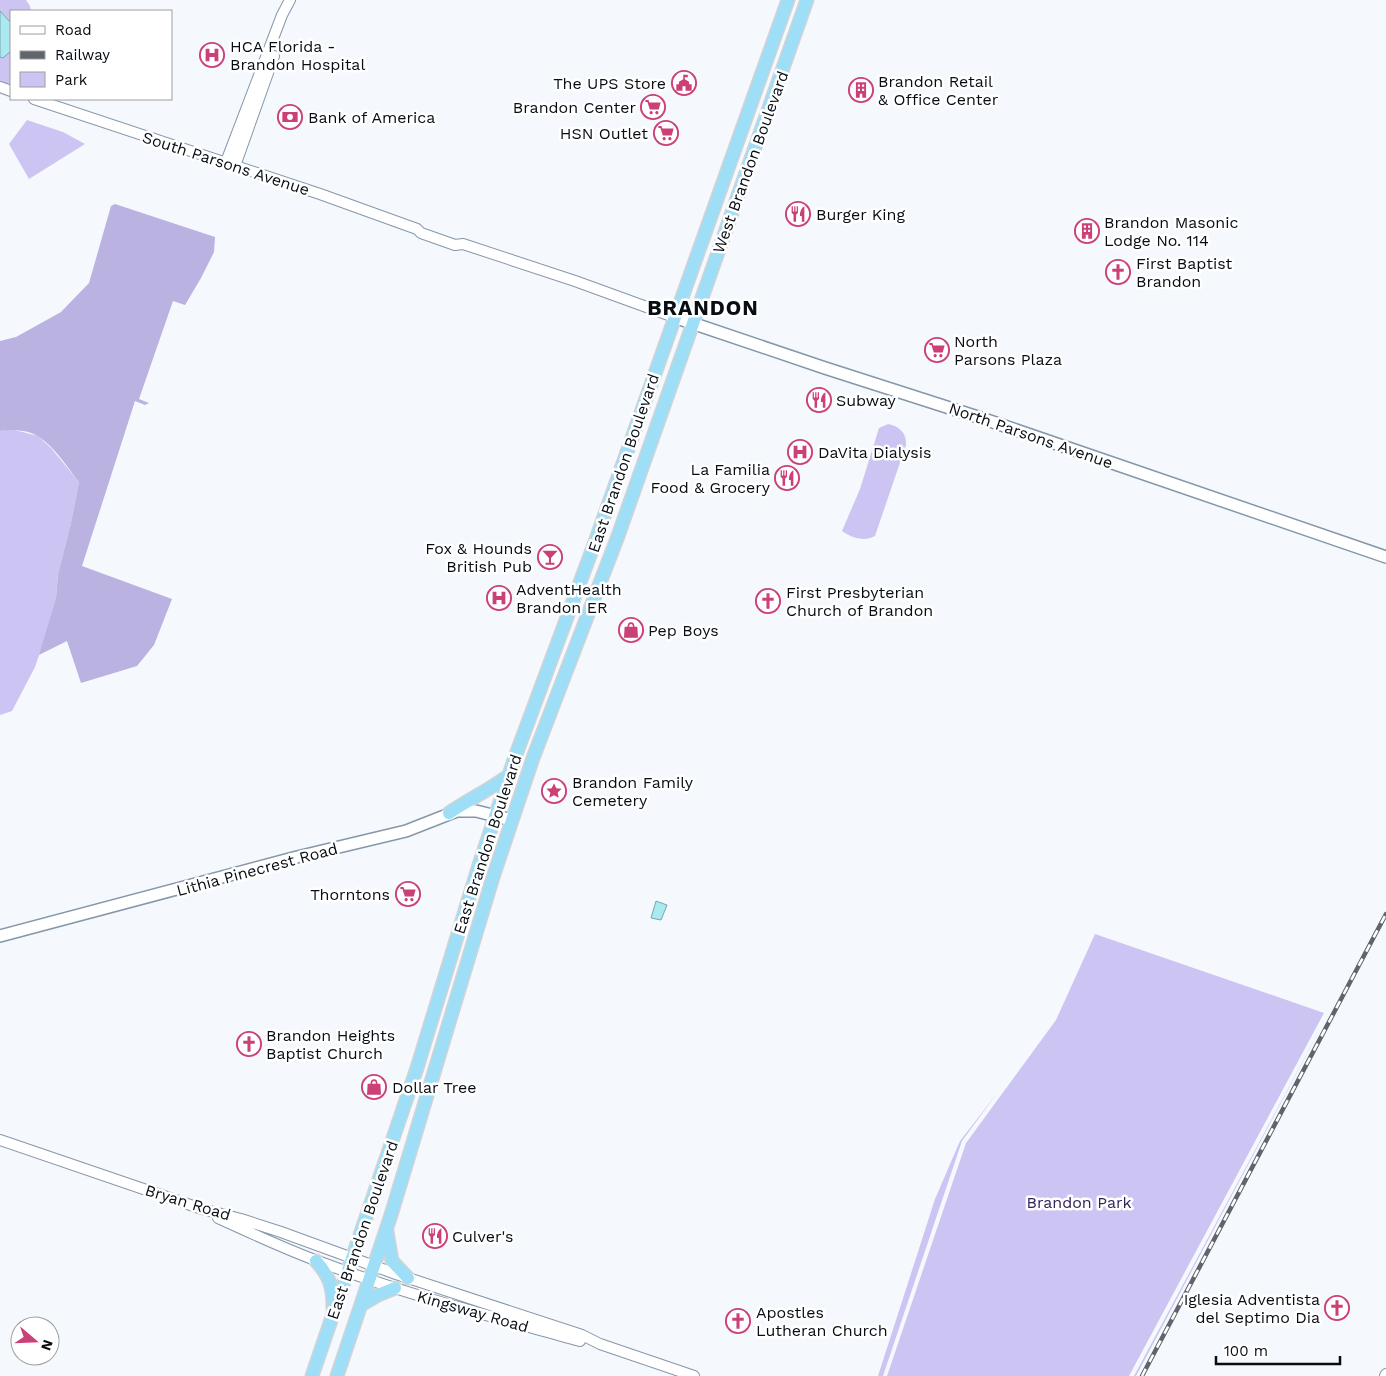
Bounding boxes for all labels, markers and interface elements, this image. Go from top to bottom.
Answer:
legend [10,10,172,100]
text: Road [55,21,92,39]
place label: HCA Florida - Brandon Hospital [230,37,365,74]
hospital icon: HCA Florida - Brandon Hospital [199,42,225,68]
text: Railway [55,46,110,64]
street label: West Brandon Boulevard [709,68,792,256]
public building icon: The UPS Store [671,70,697,96]
text: Park [55,71,88,89]
place label: Brandon Retail & Office Center [878,72,999,109]
place label: The UPS Store [553,74,666,93]
building icon: Brandon Retail & Office Center [848,77,874,103]
supermarket icon: Brandon Center [640,94,666,120]
place label: Brandon Center [513,98,636,117]
bank icon: Bank of America [277,104,303,130]
place label: Bank of America [308,108,435,127]
supermarket icon: HSN Outlet [653,120,679,146]
place label: HSN Outlet [560,124,648,143]
street label: South Parsons Avenue [140,127,312,199]
restaurant icon: Burger King [785,201,811,227]
place label: Burger King [816,205,905,224]
place label: Brandon Masonic Lodge No. 114 [1104,213,1239,250]
building icon: Brandon Masonic Lodge No. 114 [1074,218,1100,244]
place label: First Baptist Brandon [1136,254,1233,291]
church icon: First Baptist Brandon [1105,259,1131,285]
district label: BRANDON [647,295,759,320]
place label: North Parsons Plaza [954,332,1062,369]
supermarket icon: North Parsons Plaza [924,337,950,363]
street label: East Brandon Boulevard [584,371,663,555]
restaurant icon: Subway [806,387,832,413]
place label: Subway [836,391,897,410]
street label: North Parsons Avenue [946,398,1115,472]
hospital icon: DaVita Dialysis [787,439,813,465]
place label: DaVita Dialysis [818,443,931,462]
place label: La Familia Food & Grocery [651,460,771,497]
restaurant icon: La Familia Food & Grocery [774,465,800,491]
place label: Fox & Hounds British Pub [425,539,532,576]
bar icon: Fox & Hounds British Pub [537,544,563,570]
place label: AdventHealth Brandon ER [516,580,622,617]
place label: First Presbyterian Church of Brandon [786,583,933,620]
hospital icon: AdventHealth Brandon ER [486,585,512,611]
church icon: First Presbyterian Church of Brandon [755,588,781,614]
shop icon: Pep Boys [618,617,644,643]
place label: Pep Boys [648,621,719,640]
street label: East Brandon Boulevard [449,752,526,936]
place label: Brandon Family Cemetery [572,773,694,810]
place icon: Brandon Family Cemetery [541,778,567,804]
street label: Lithia Pinecrest Road [174,839,340,900]
supermarket icon: Thorntons [395,881,421,907]
place label: Thorntons [310,885,390,904]
place label: Brandon Heights Baptist Church [266,1026,395,1063]
church icon: Brandon Heights Baptist Church [236,1031,262,1057]
shop icon: Dollar Tree [361,1074,387,1100]
place label: Dollar Tree [392,1078,476,1097]
street label: East Brandon Boulevard [323,1138,402,1322]
street label: Bryan Road [143,1180,233,1225]
park label: Brandon Park [1026,1193,1132,1212]
restaurant icon: Culver's [422,1223,448,1249]
place label: Culver's [452,1227,513,1246]
street label: Kingsway Road [415,1286,531,1337]
place label: Iglesia Adventista del Septimo Dia [1184,1290,1320,1327]
church icon: Iglesia Adventista del Septimo Dia [1324,1295,1350,1321]
place label: Apostles Lutheran Church [756,1303,888,1340]
church icon: Apostles Lutheran Church [725,1308,751,1334]
north arrow [10,1316,60,1366]
scale bar [1216,1334,1340,1366]
text: N [38,1338,57,1353]
text: 100 m [1224,1342,1268,1360]

